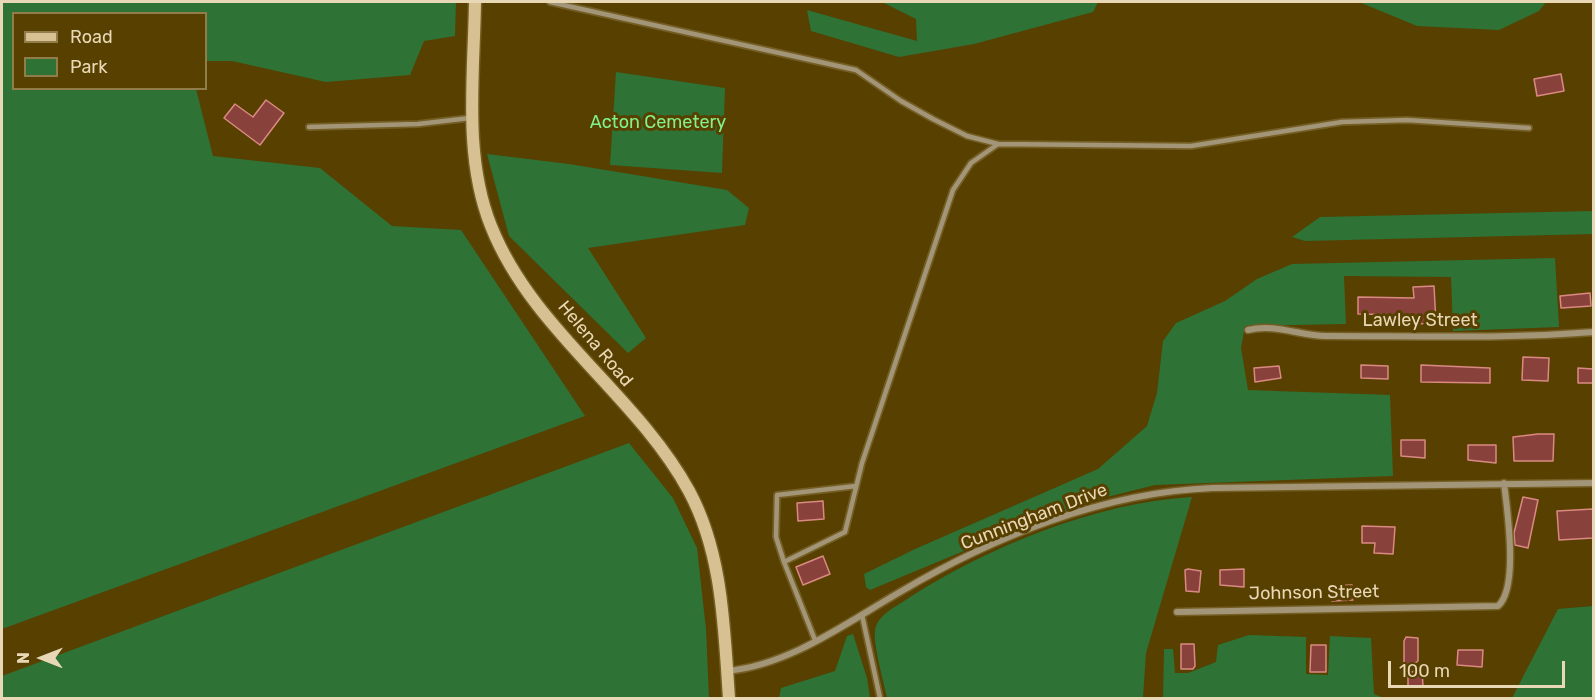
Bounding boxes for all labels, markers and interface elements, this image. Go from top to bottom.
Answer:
legend [12,12,207,90]
text: Road [70,26,113,48]
text: Park [70,56,107,78]
park label: Acton Cemetery [590,112,726,134]
street label: Helena Road [553,297,637,391]
street label: Lawley Street [1363,310,1477,332]
street label: Cunningham Drive [958,479,1110,555]
street label: Johnson Street [1249,581,1379,605]
north arrow [12,628,72,688]
scale bar [1391,649,1568,687]
text: N [14,652,33,664]
text: 100 m [1399,660,1450,682]

